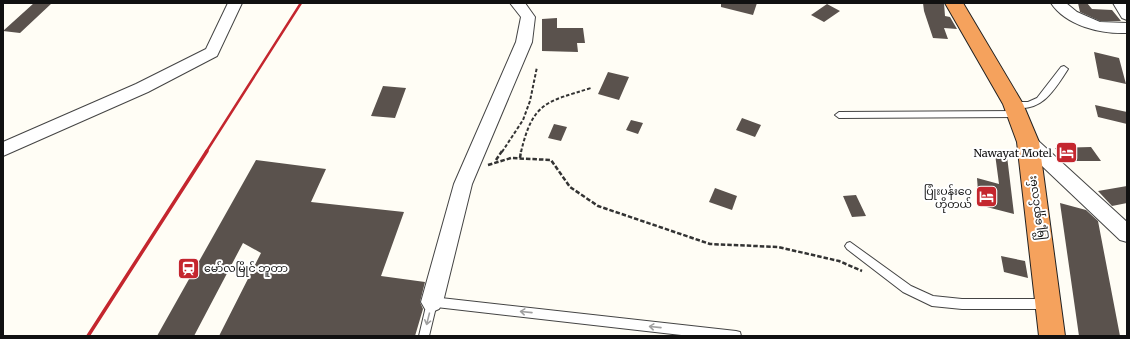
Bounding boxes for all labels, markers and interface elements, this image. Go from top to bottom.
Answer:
hotel icon: Nawayat Motel [1054,140,1080,166]
place label: Nawayat Motel [973,146,1053,160]
street label: မြို့ရှောင်လမ်း [1025,174,1049,241]
place label: ပြုံးပန်းဝေ ဟိုတယ် [924,184,972,213]
hotel icon: ပြုံးပန်းဝေ ဟိုတယ် [974,184,1000,210]
station icon: မော်လမြိုင် ဘူတာ [175,255,201,281]
place label: မော်လမြိုင် ဘူတာ [204,261,288,277]
one-way arrow [520,309,533,316]
one-way arrow [424,312,431,325]
one-way arrow [649,323,662,331]

